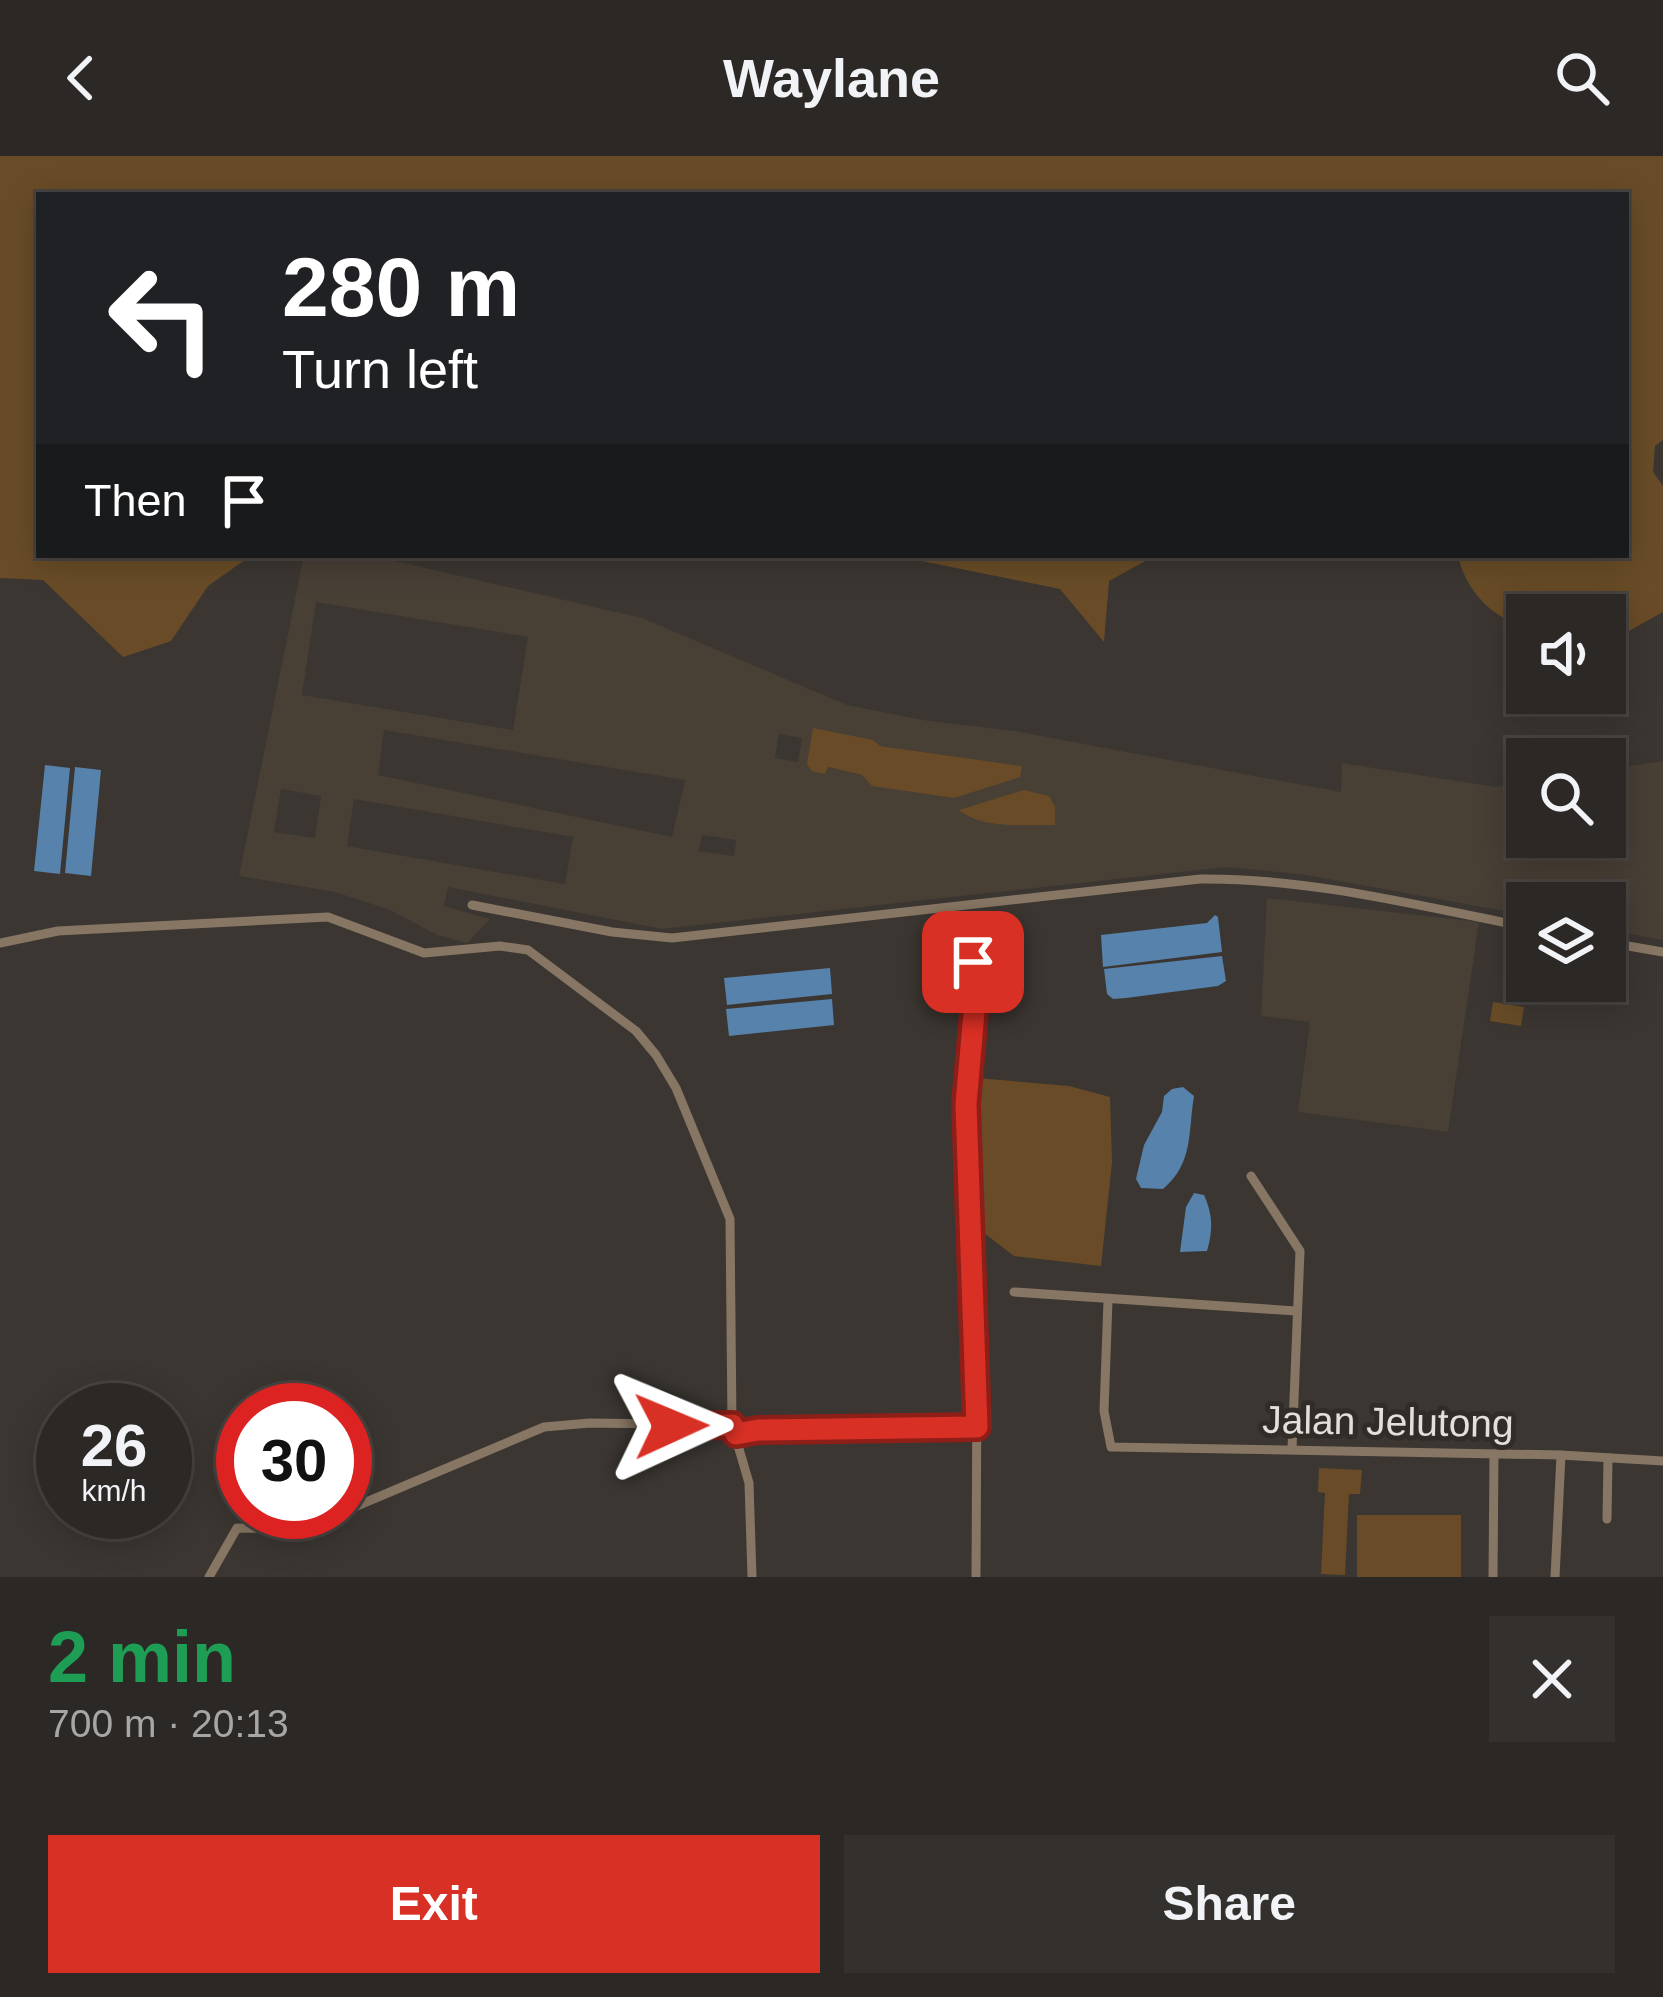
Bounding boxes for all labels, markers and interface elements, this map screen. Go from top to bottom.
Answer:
icon: back [48,45,114,111]
icon: search [1549,45,1615,111]
text: Waylane [723,48,940,108]
icon: left [84,240,240,396]
text: 280 m [282,240,520,334]
text: Turn left [282,339,478,399]
icon: arrive [211,468,277,534]
text: Then [84,475,187,526]
map controls [1506,594,1626,1002]
button: sound [1506,594,1626,714]
button: search [1506,738,1626,858]
button: layers [1506,882,1626,1002]
pin [922,911,1024,1013]
icon: arrive [940,929,1006,995]
position arrow [608,1363,734,1489]
speed limit sign: 30 [216,1383,372,1539]
street label: Jalan Jelutong [1262,1398,1514,1445]
text: 26 [81,1412,147,1479]
text: km/h [81,1474,147,1507]
button: close [1489,1616,1615,1742]
text: 2 min [48,1617,236,1697]
text: 700 m · 20:13 [48,1702,289,1745]
button: Exit [48,1835,820,1973]
button: Share [844,1835,1615,1973]

